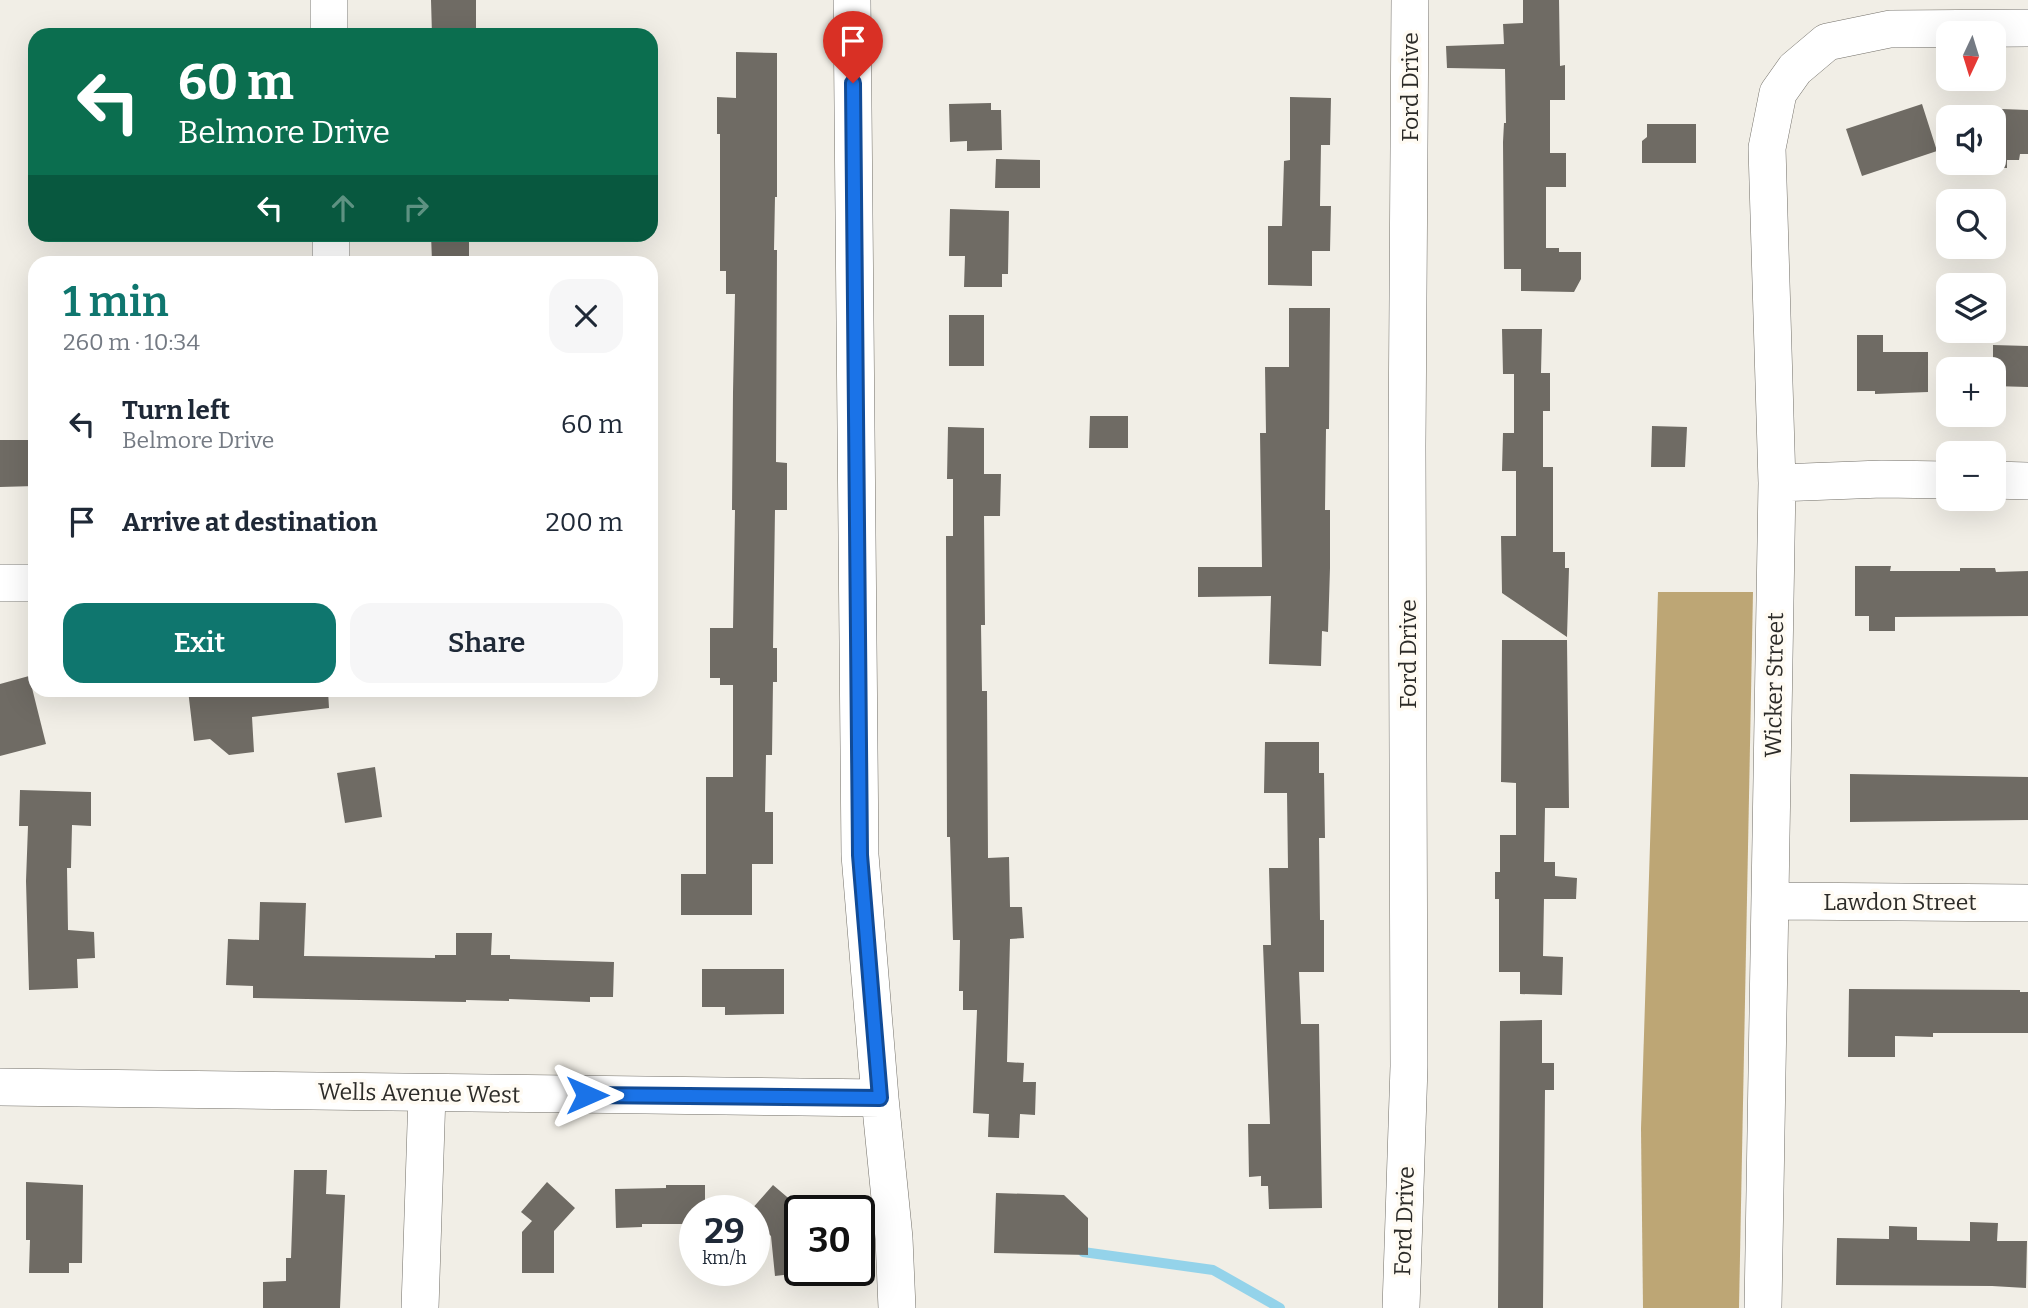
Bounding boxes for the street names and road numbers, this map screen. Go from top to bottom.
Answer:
street label: Ford Drive [1396,32,1424,142]
street label: Ford Drive [1394,599,1422,709]
street label: Wicker Street [1759,612,1789,758]
street label: Lawdon Street [1823,888,1977,916]
street label: Wells Avenue West [318,1077,520,1109]
street label: Ford Drive [1388,1166,1420,1276]

